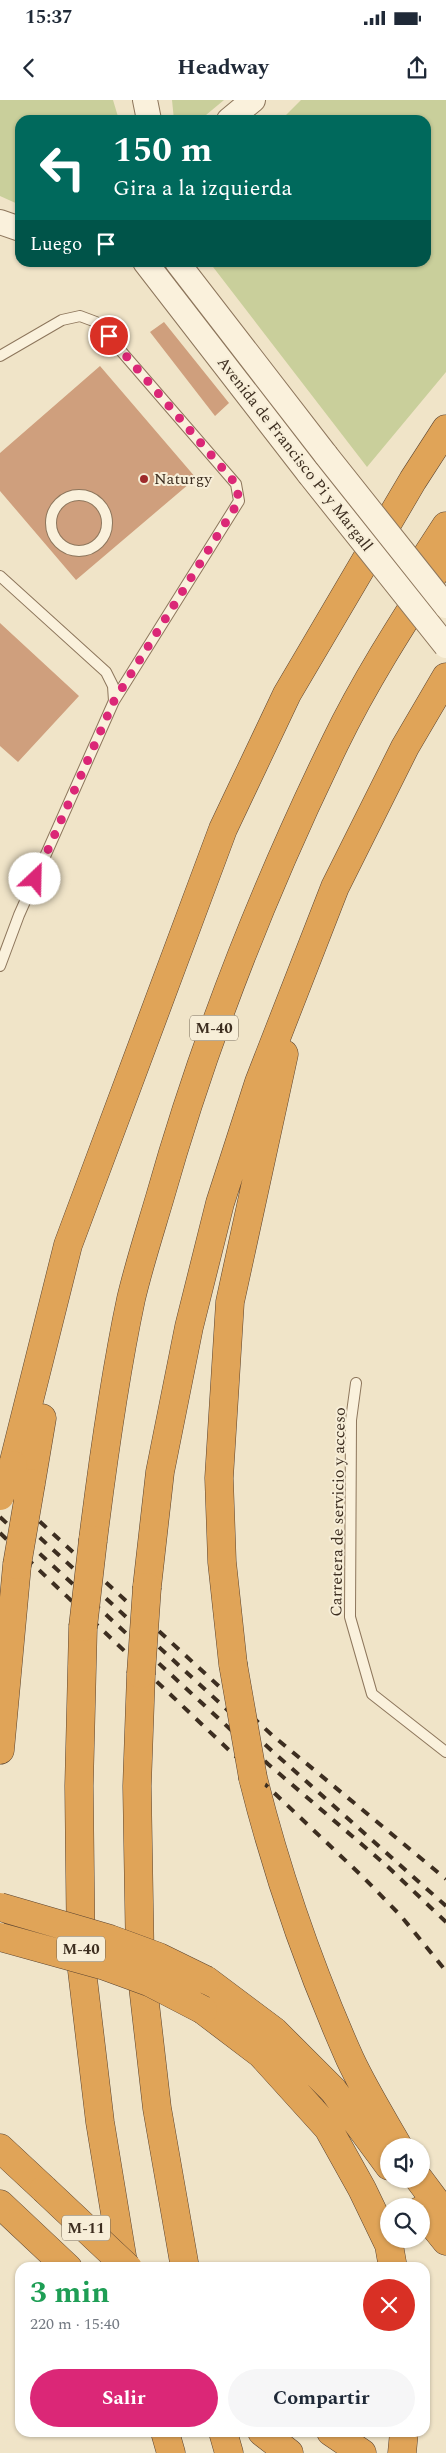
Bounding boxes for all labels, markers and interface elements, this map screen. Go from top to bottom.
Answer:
text: 15:37 [25,3,73,32]
text: Headway [177,51,269,84]
icon: back [15,54,43,82]
icon: share [403,54,431,82]
text: 150 m [113,124,212,177]
icon: left [30,135,95,200]
text: Gira a la izquierda [113,172,292,205]
text: Luego [30,230,82,259]
icon: arrive [92,230,120,258]
pin [88,315,130,357]
icon: arrive [95,322,123,350]
street label: Avenida de Francisco Pi y Margall [211,351,379,557]
place label: Naturgy [154,467,213,491]
marker: Naturgy [138,473,150,485]
position arrow [8,852,60,904]
road number: M-40 [190,1016,238,1040]
street label: Carretera de servicio y acceso [324,1407,352,1617]
road number: M-40 [57,1936,105,1962]
map controls [380,2138,430,2248]
button: sound [380,2138,430,2188]
button: search [380,2198,430,2248]
road number: M-11 [62,2216,110,2240]
text: 3 min [30,2270,110,2316]
button: close [363,2279,415,2331]
text: 220 m · 15:40 [30,2312,120,2336]
button: Salir [30,2369,218,2427]
button: Compartir [228,2369,415,2427]

